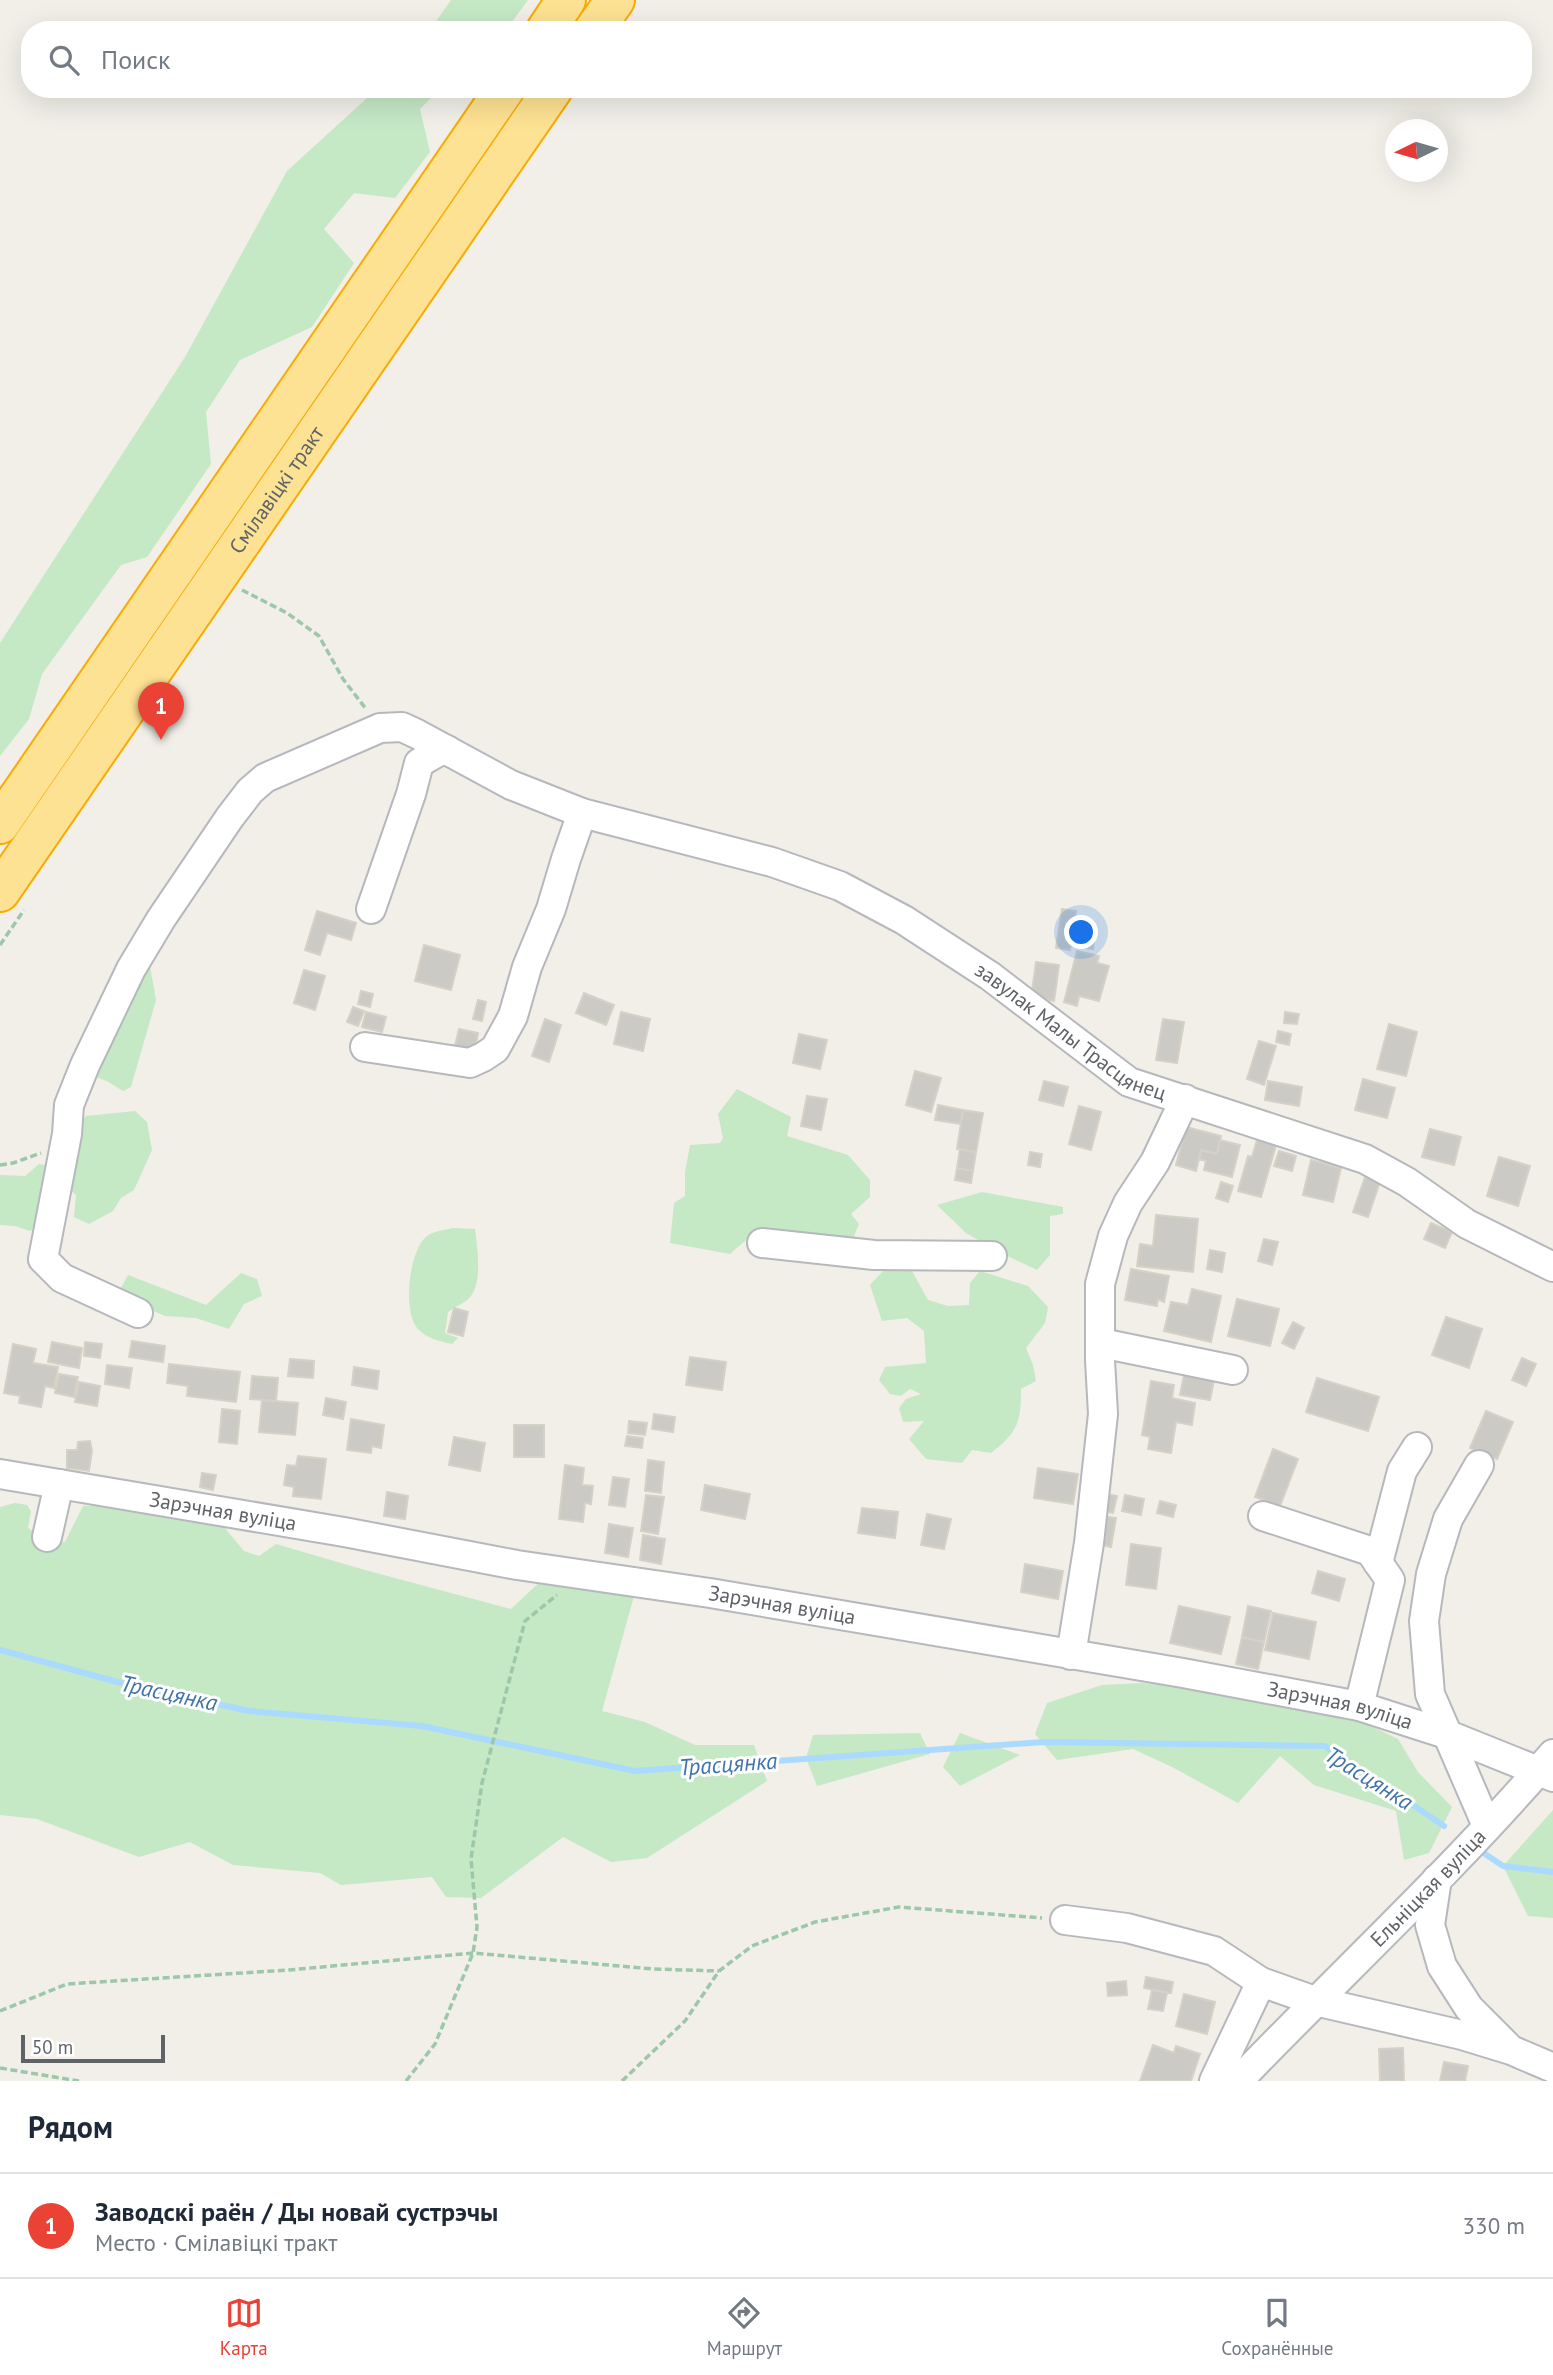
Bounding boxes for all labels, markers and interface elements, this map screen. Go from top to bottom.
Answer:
search box [21,21,1532,98]
icon: search [45,41,83,79]
text: Поиск [101,43,170,76]
north arrow [1385,119,1448,182]
street label: Смілавіцкі тракт [223,420,330,559]
pin: 1 [138,682,184,740]
your location [1064,915,1098,949]
street label: завулак Малы Трасцянец [970,956,1170,1106]
street label: Зарэчная вуліца [147,1485,299,1537]
street label: Зарэчная вуліца [706,1579,858,1630]
water label: Трасцянка [118,1668,220,1717]
street label: Зарэчная вуліца [1265,1675,1416,1735]
water label: Трасцянка [1320,1739,1419,1816]
water label: Трасцянка [678,1746,778,1781]
street label: Ельніцкая вуліца [1364,1823,1491,1952]
scale bar [21,2032,164,2064]
text: 50 m [32,2035,73,2059]
text: Рядом [28,2107,113,2146]
text: Заводскі раён / Ды новай сустрэчы [95,2195,498,2228]
text: 1 [44,2211,58,2240]
text: 330 m [1463,2211,1525,2240]
text: Место · Смілавіцкі тракт [95,2228,337,2257]
tab: Карта [220,2294,268,2360]
tab: Маршрут [707,2294,782,2360]
tab: Сохранённые [1221,2294,1333,2360]

